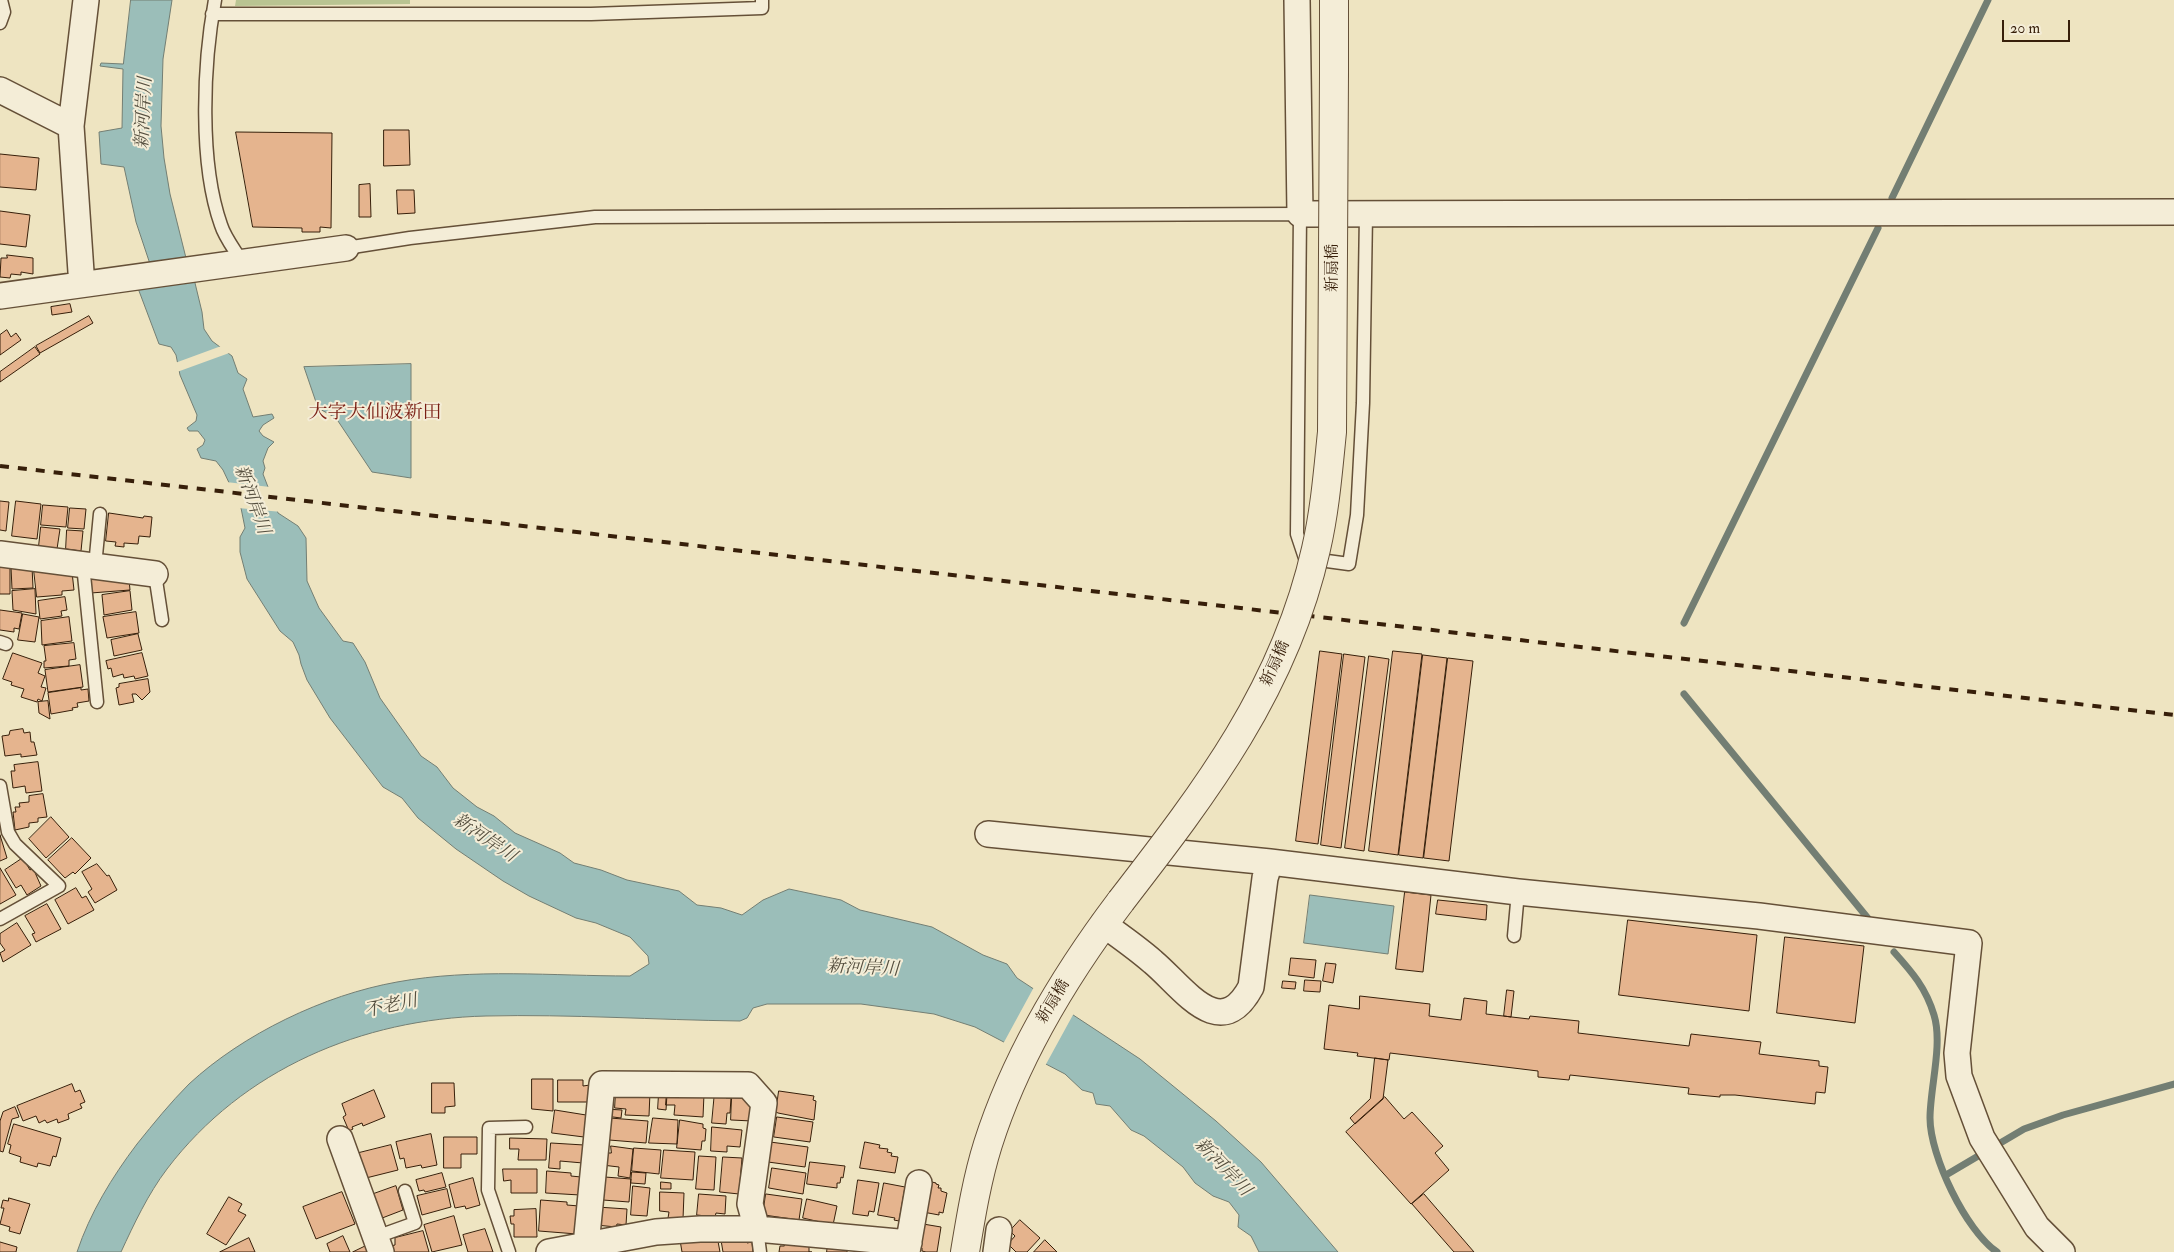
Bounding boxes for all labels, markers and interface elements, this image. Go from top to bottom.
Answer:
scale bar [2004,10,2072,42]
text: 20 m [2010,19,2040,38]
water label: 新河岸川 [132,76,158,150]
street label: 新扇橋 [1324,244,1344,292]
district label: 大字大仙波新田 [309,403,441,425]
water label: 新河岸川 [229,462,273,538]
street label: 新扇橋 [1257,638,1295,690]
water label: 新河岸川 [448,810,520,868]
water label: 新河岸川 [826,956,900,982]
street label: 新扇橋 [1033,976,1075,1028]
water label: 不老川 [362,991,420,1023]
water label: 新河岸川 [1189,1135,1255,1201]

